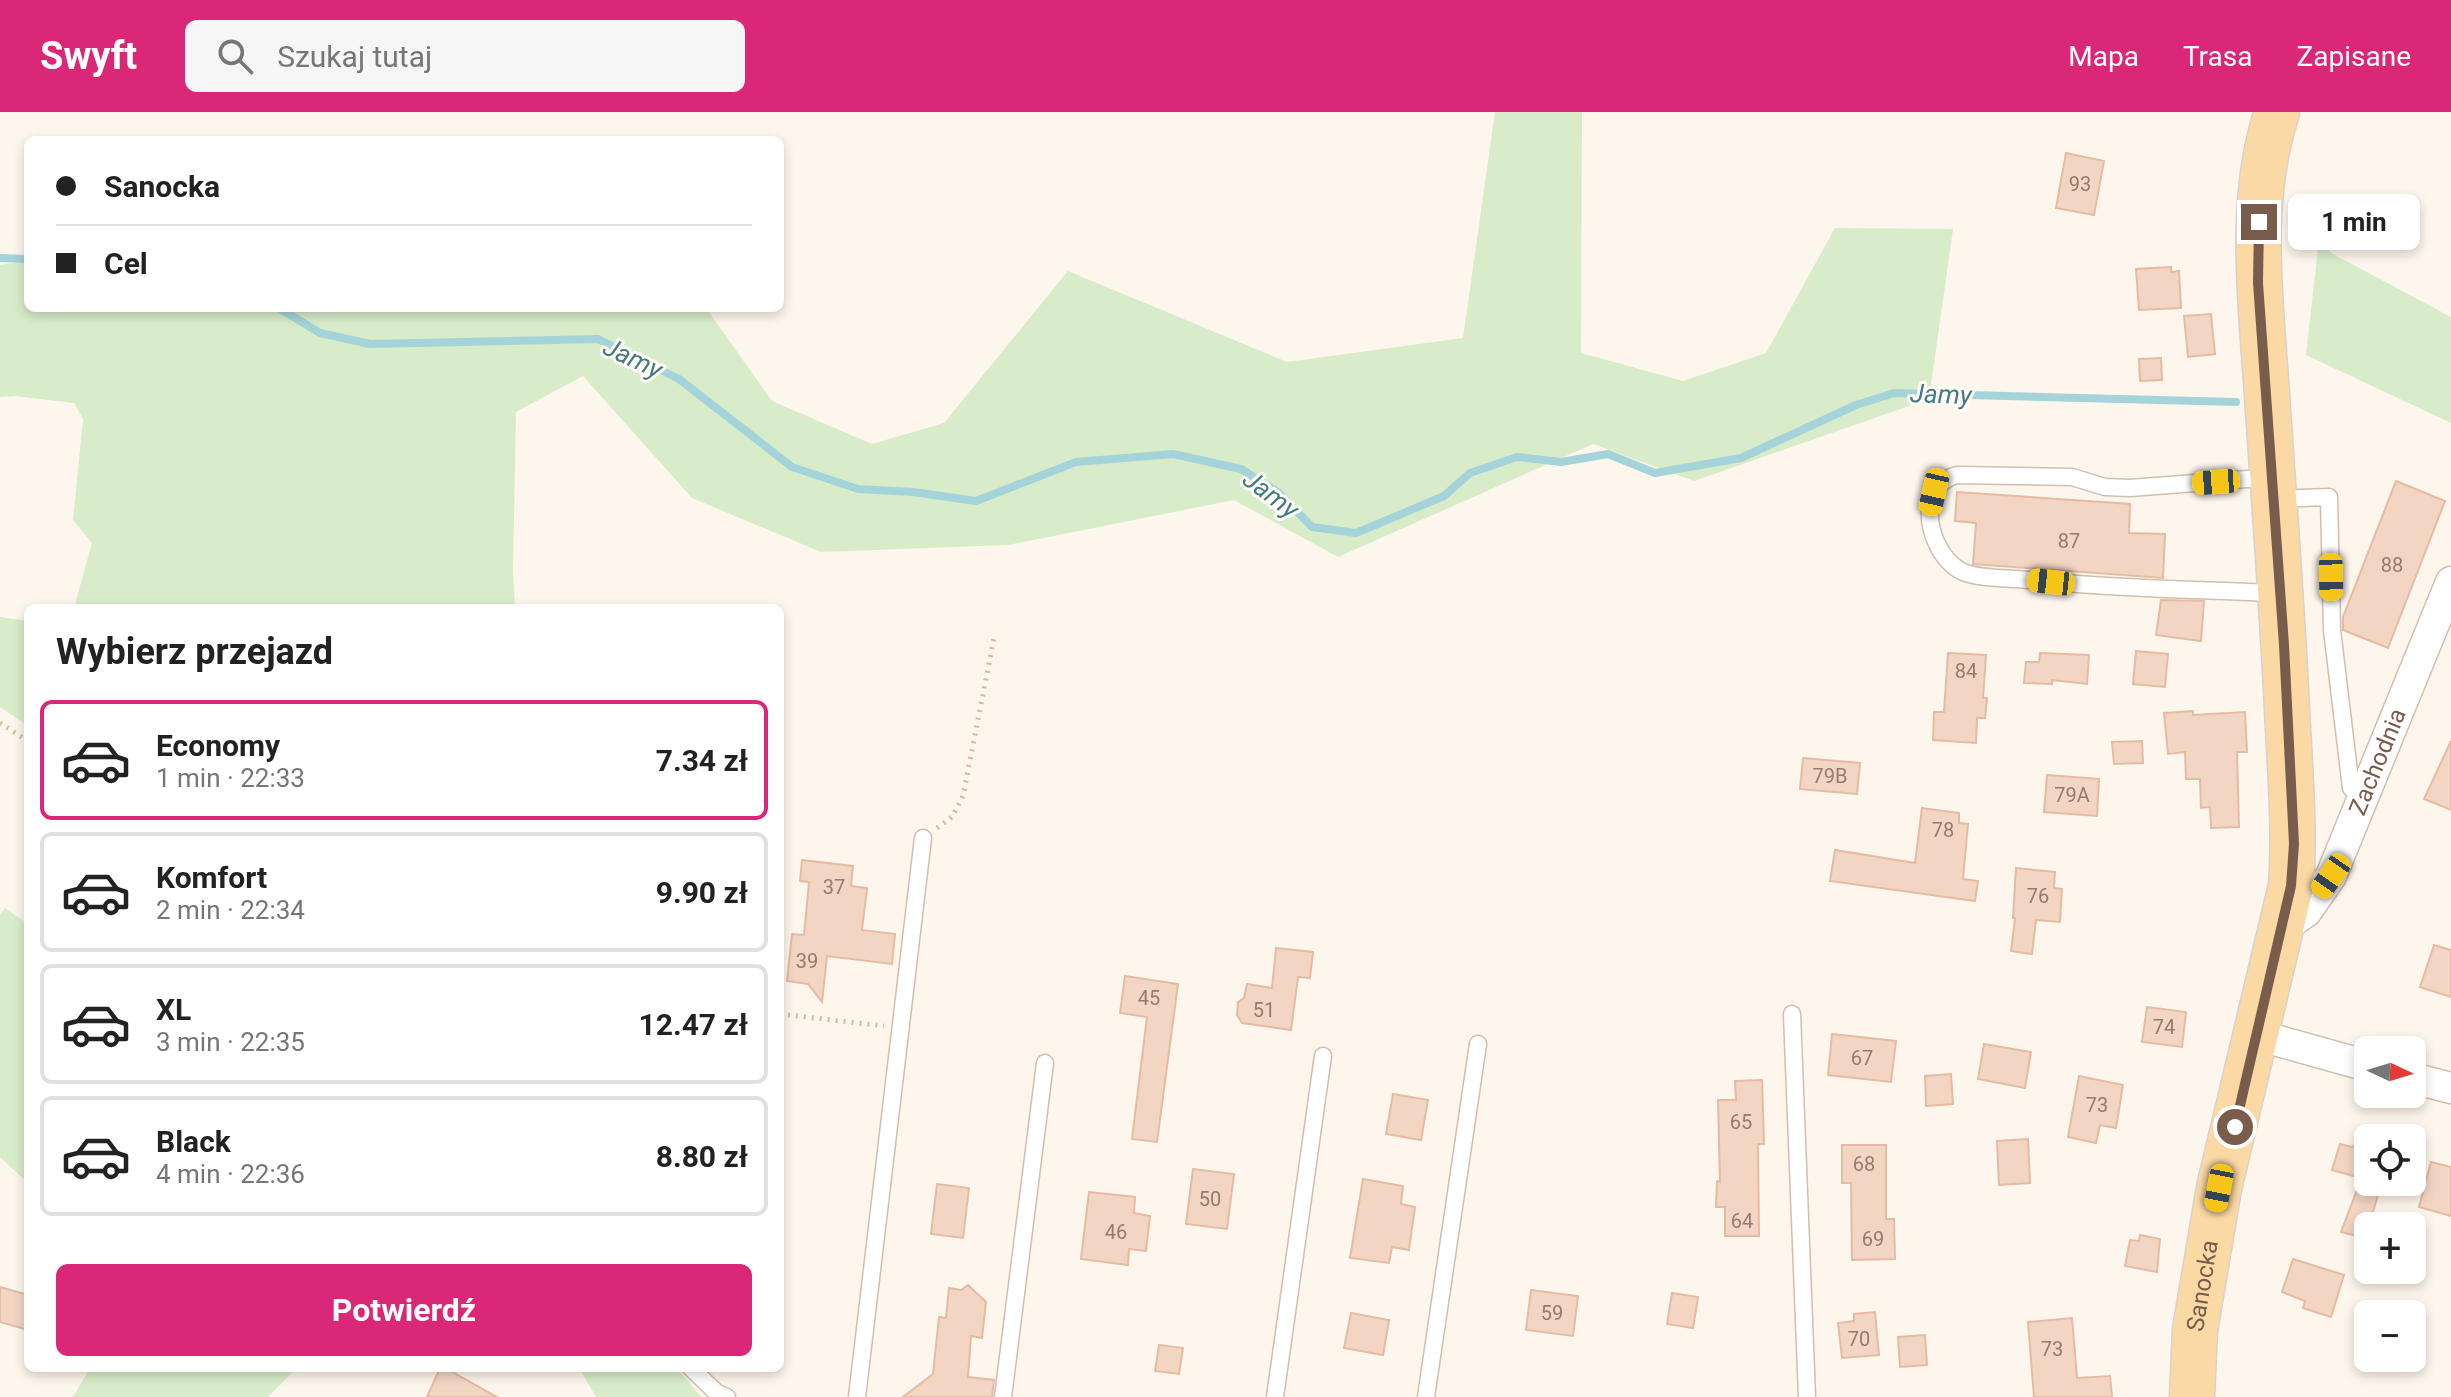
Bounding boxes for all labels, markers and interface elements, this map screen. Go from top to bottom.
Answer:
search box [185,20,745,92]
text: Swyft [40,34,137,78]
icon: search [213,34,257,78]
text: Szukaj tutaj [277,39,432,74]
text: Mapa [2068,40,2139,73]
text: Trasa [2183,40,2252,73]
text: Zapisane [2296,40,2411,73]
text: Sanocka [104,169,220,204]
house number: 93 [2069,172,2091,196]
callout: 1 min [2287,194,2419,250]
route end [2241,204,2277,240]
text: 1 min [2321,207,2387,237]
text: Cel [104,246,148,281]
water label: Jamy [599,331,668,385]
water label: Jamy [1910,378,1973,410]
water label: Jamy [1237,463,1306,525]
car [1917,466,1951,518]
car [2191,468,2241,496]
house number: 87 [2058,529,2080,553]
car [2319,553,2343,601]
house number: 88 [2381,553,2403,577]
car [2026,568,2076,596]
text: Wybierz przejazd [56,631,333,673]
house number: 84 [1955,659,1977,683]
street label: Zachodnia [2343,704,2412,819]
icon: car [60,724,132,796]
text: Economy [156,728,280,763]
text: 7.34 zł [656,743,748,778]
text: 1 min · 22:33 [156,763,305,793]
house number: 79B [1813,764,1847,788]
house number: 79A [2054,783,2090,807]
house number: 78 [1932,818,1954,842]
car [2307,849,2355,903]
icon: car [60,856,132,928]
text: Komfort [156,860,267,895]
text: 9.90 zł [656,875,748,910]
house number: 37 [823,875,845,899]
house number: 76 [2027,884,2049,908]
text: 2 min · 22:34 [156,895,305,925]
house number: 39 [796,949,818,973]
house number: 45 [1138,986,1160,1010]
icon: car [60,988,132,1060]
text: XL [156,992,191,1027]
house number: 51 [1253,998,1275,1022]
text: 12.47 zł [639,1007,748,1042]
house number: 74 [2153,1015,2175,1039]
text: 3 min · 22:35 [156,1027,305,1057]
north arrow [2354,1036,2426,1108]
map controls [2354,1036,2426,1372]
house number: 67 [1851,1046,1873,1070]
house number: 73 [2086,1093,2108,1117]
route start [2217,1109,2253,1145]
house number: 65 [1730,1110,1752,1134]
icon: car [60,1120,132,1192]
text: Black [156,1124,231,1159]
button: locate [2354,1124,2426,1196]
text: 8.80 zł [656,1139,748,1174]
house number: 68 [1853,1152,1875,1176]
text: 4 min · 22:36 [156,1159,305,1189]
car [2203,1162,2235,1214]
house number: 50 [1199,1187,1221,1211]
house number: 64 [1731,1209,1753,1233]
button: + [2354,1212,2426,1284]
house number: 46 [1105,1220,1127,1244]
house number: 69 [1862,1227,1884,1251]
street label: Sanocka [2181,1238,2224,1333]
button: Potwierdź [56,1264,752,1356]
button: − [2354,1300,2426,1372]
house number: 59 [1541,1301,1563,1325]
house number: 70 [1848,1327,1870,1351]
house number: 73 [2041,1337,2063,1361]

